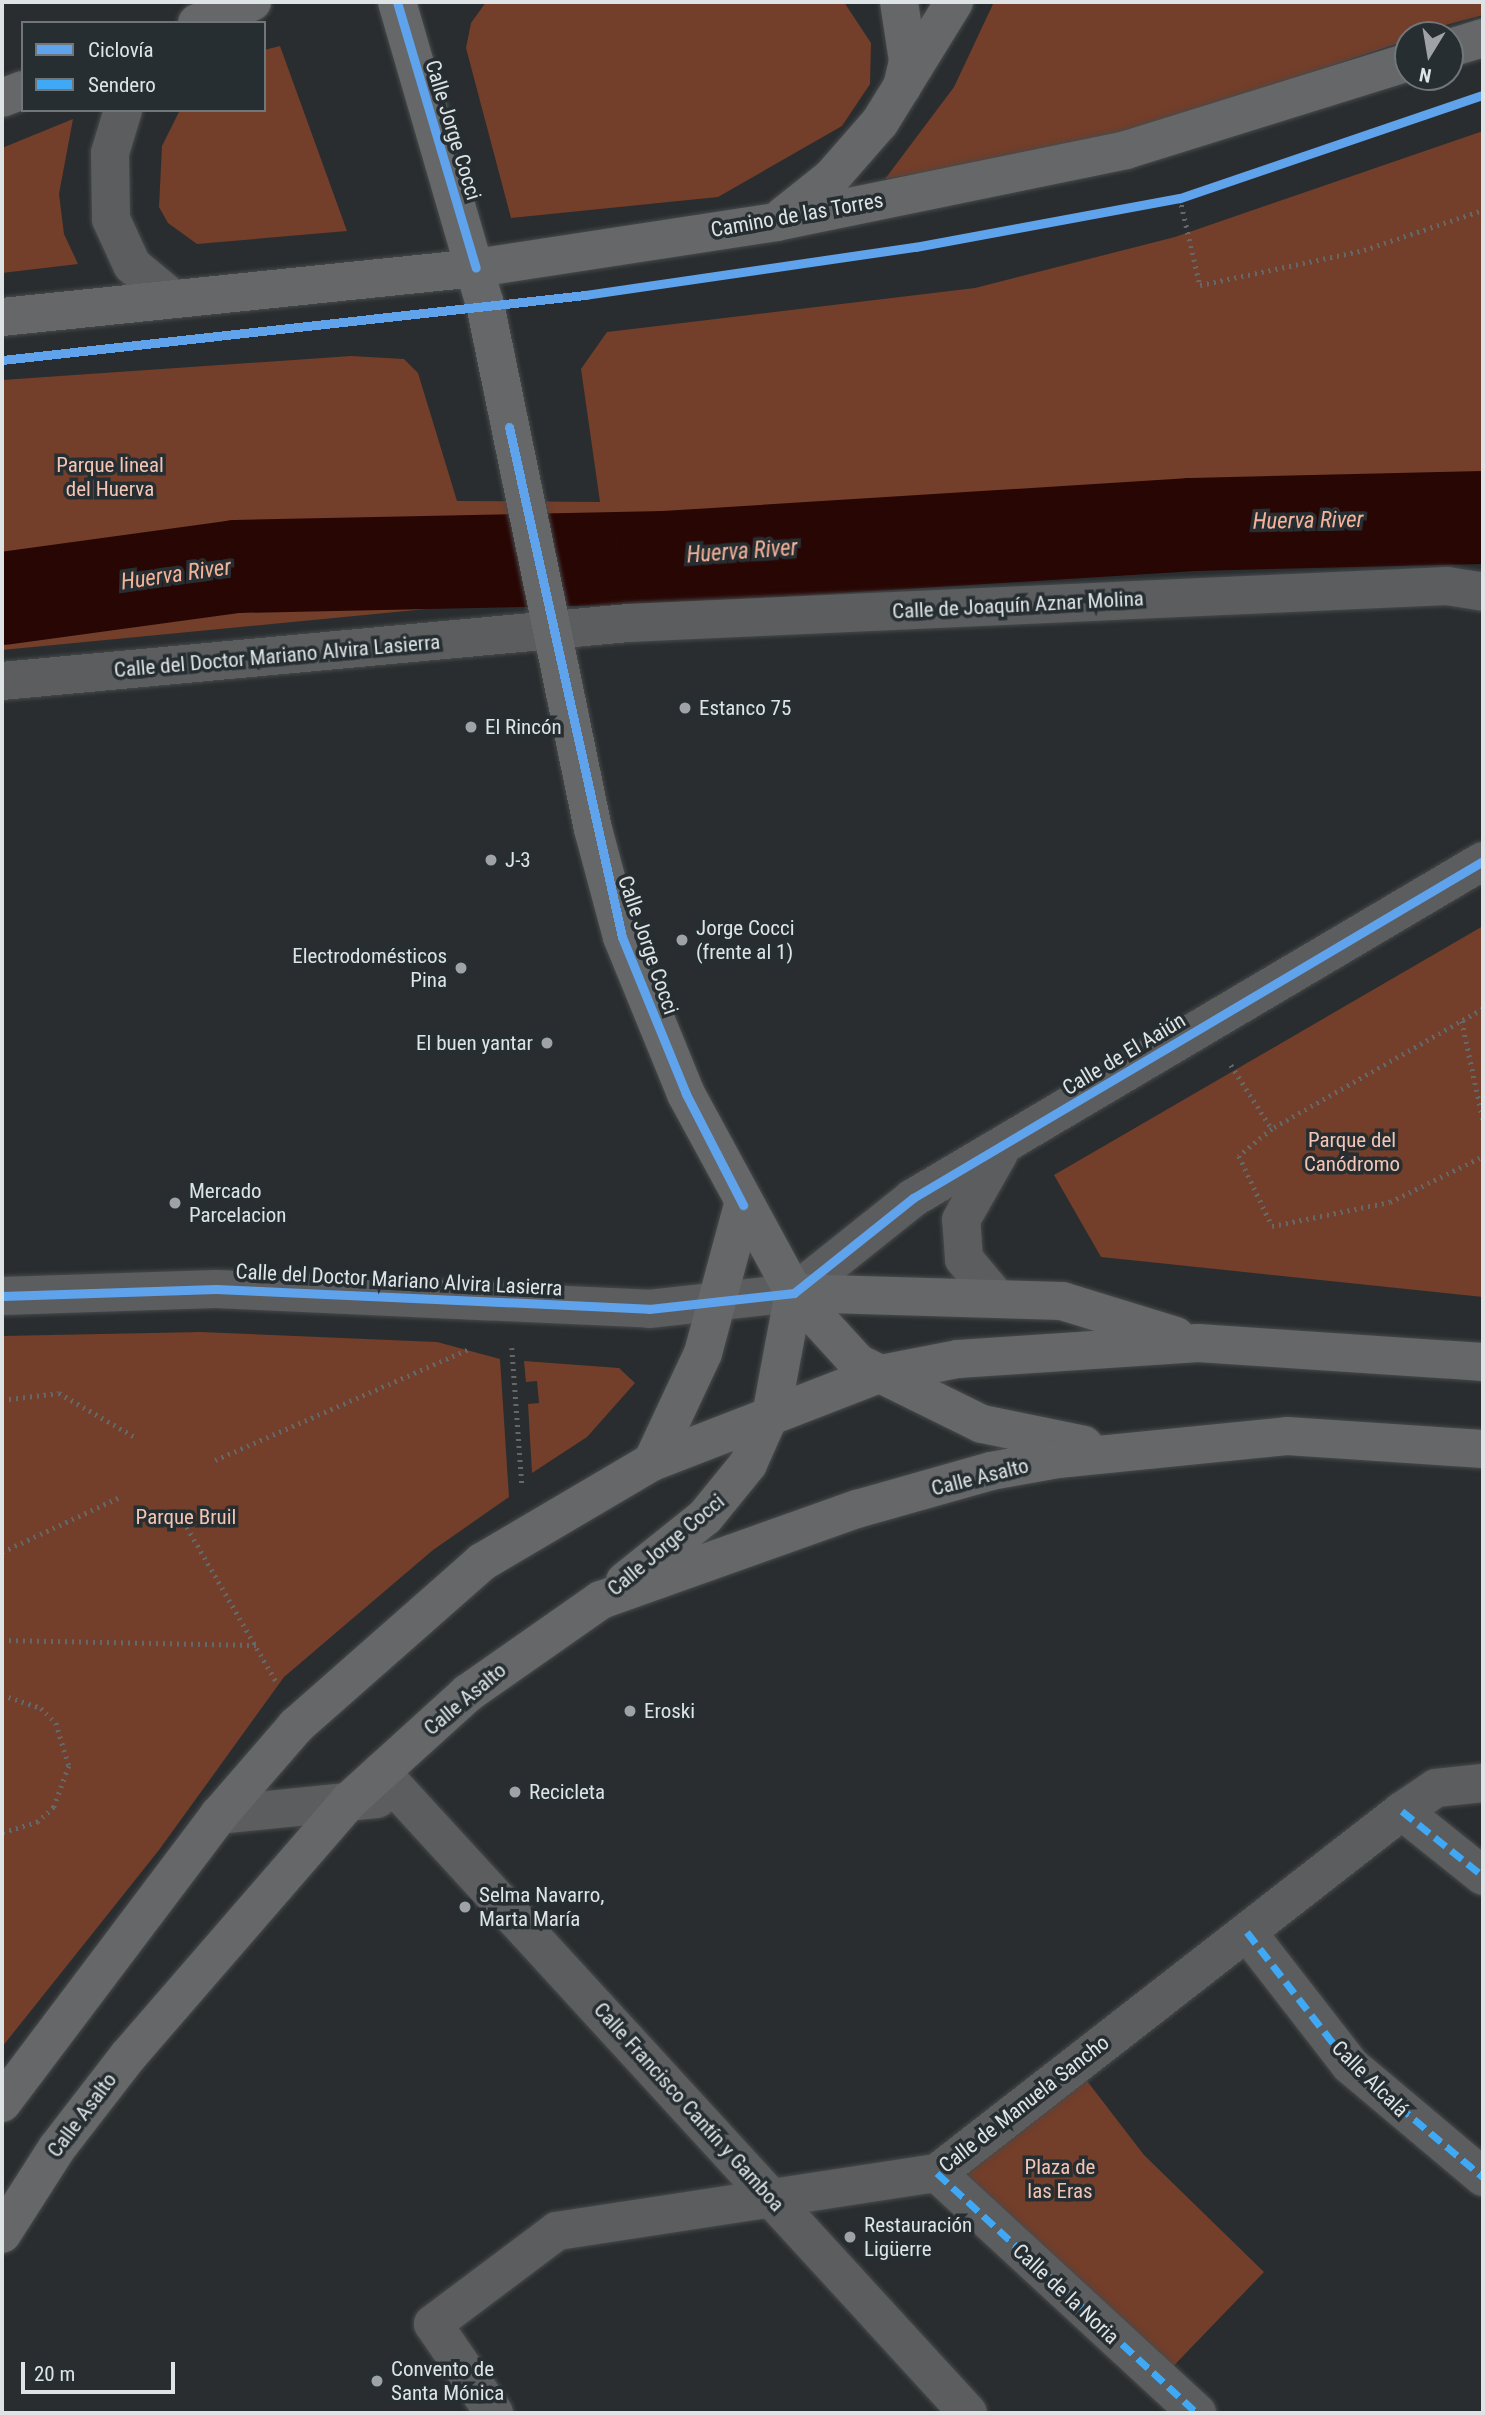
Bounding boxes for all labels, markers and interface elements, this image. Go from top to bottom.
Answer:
legend [21,21,266,112]
north arrow [1394,21,1464,91]
text: Ciclovía [88,38,154,62]
street label: Calle Jorge Cocci [420,57,486,203]
text: N [1417,63,1433,88]
text: Sendero [88,73,156,97]
street label: Camino de las Torres [709,187,885,243]
park label: Parque lineal del Huerva [56,452,164,502]
water label: Huerva River [1252,506,1364,536]
water label: Huerva River [686,534,798,570]
water label: Huerva River [119,554,233,596]
street label: Calle de Joaquín Aznar Molina [892,586,1144,624]
street label: Calle del Doctor Mariano Alvira Lasierra [113,629,441,683]
place label: Estanco 75 [699,695,791,721]
marker: Estanco 75 [677,700,693,716]
place label: El Rincón [485,714,562,740]
marker: El Rincón [463,719,479,735]
place label: J-3 [505,847,531,873]
marker: J-3 [483,852,499,868]
street label: Calle Jorge Cocci [613,872,683,1018]
place label: Jorge Cocci (frente al 1) [696,915,795,965]
marker: Jorge Cocci (frente al 1) [674,932,690,948]
place label: Electrodomésticos Pina [292,943,447,993]
marker: Electrodomésticos Pina [453,960,469,976]
street label: Calle de El Aaiún [1058,1007,1190,1101]
place label: El buen yantar [416,1030,533,1056]
marker: El buen yantar [539,1035,555,1051]
park label: Parque del Canódromo [1304,1127,1400,1177]
place label: Mercado Parcelacion [189,1178,286,1228]
marker: Mercado Parcelacion [167,1195,183,1211]
street label: Calle del Doctor Mariano Alvira Lasierra [235,1259,563,1301]
street label: Calle Asalto [929,1453,1031,1501]
street label: Calle Jorge Cocci [602,1489,730,1601]
park label: Parque Bruil [136,1504,236,1530]
street label: Calle Asalto [419,1657,511,1741]
place label: Eroski [644,1698,695,1724]
marker: Eroski [622,1703,638,1719]
place label: Recicleta [529,1779,605,1805]
marker: Recicleta [507,1784,523,1800]
place label: Selma Navarro, Marta María [479,1882,604,1932]
marker: Selma Navarro, Marta María [457,1899,473,1915]
street label: Calle Francisco Cantín y Gamboa [588,1997,790,2217]
street label: Calle de Manuela Sancho [934,2030,1114,2178]
street label: Calle Alcalá [1327,2036,1413,2122]
street label: Calle Asalto [42,2068,122,2162]
park label: Plaza de las Eras [1025,2154,1095,2204]
place label: Restauración Ligüerre [864,2212,972,2262]
marker: Restauración Ligüerre [842,2229,858,2245]
street label: Calle de la Noria [1008,2238,1124,2350]
scale bar [24,2348,178,2392]
place label: Convento de Santa Mónica [391,2356,504,2406]
text: 20 m [34,2362,75,2386]
marker: Convento de Santa Mónica [369,2373,385,2389]

